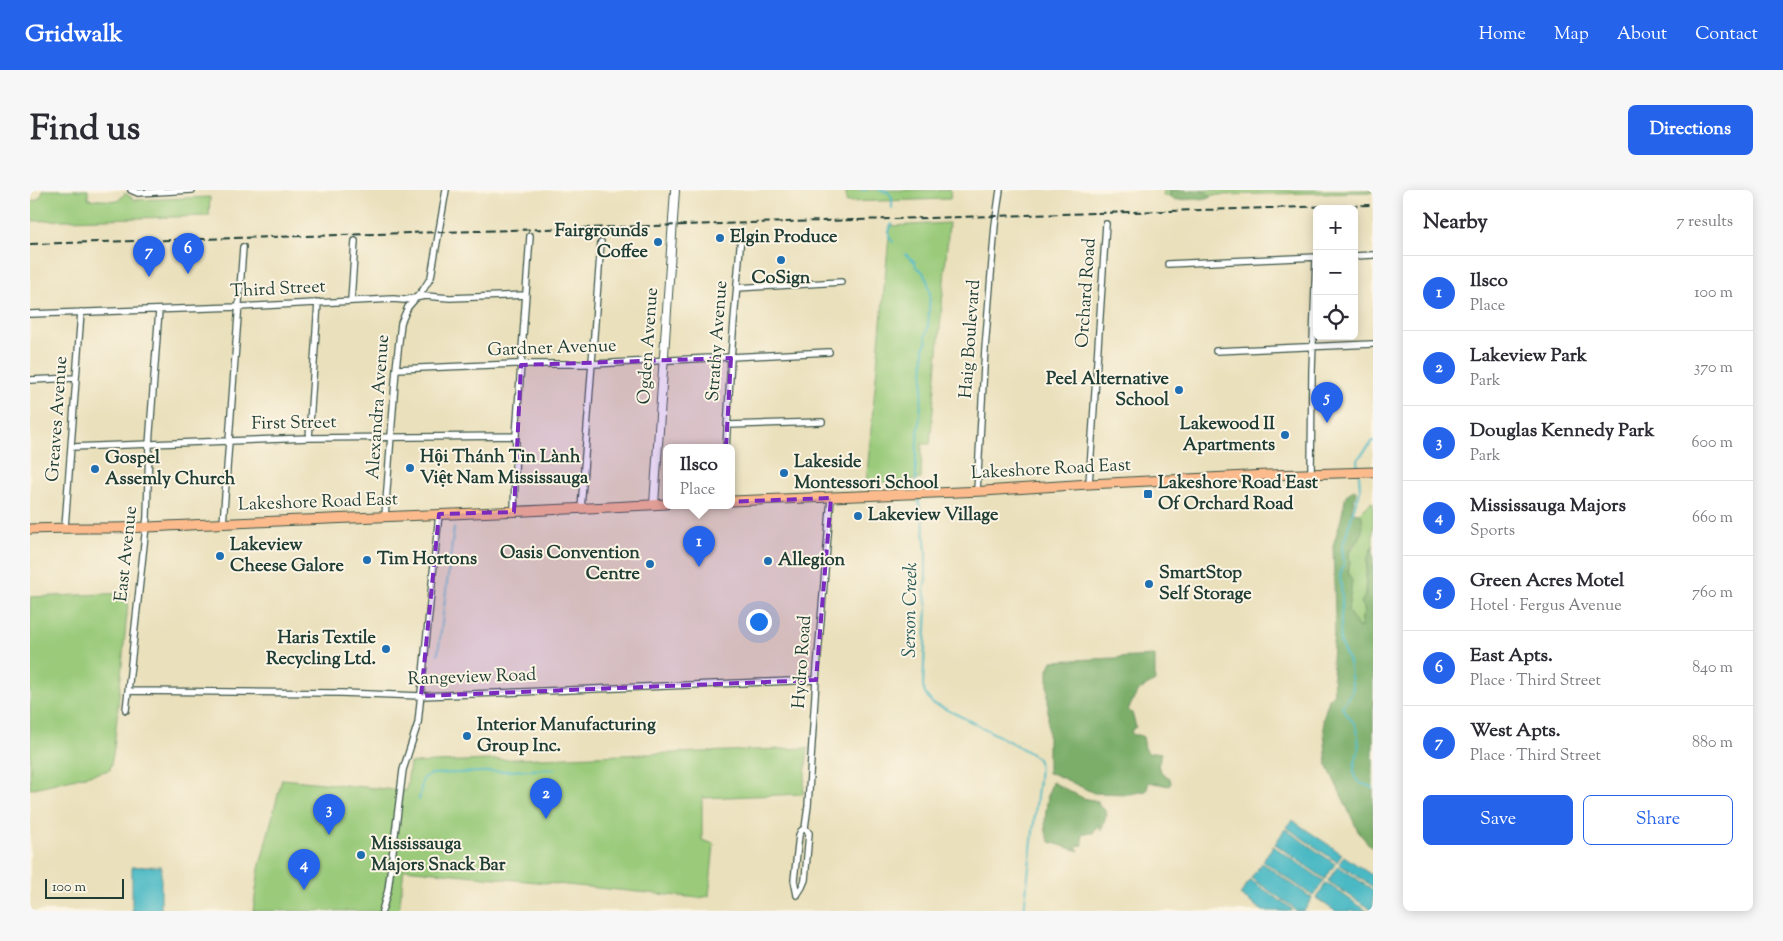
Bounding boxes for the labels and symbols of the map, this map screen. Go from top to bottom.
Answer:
place label: Fairgrounds Coffee [555,219,649,266]
place label: Elgin Produce [730,225,838,251]
marker: Elgin Produce [714,232,726,244]
pin: 6 [172,233,204,274]
pin: 7 [133,236,165,277]
marker: Fairgrounds Coffee [652,236,664,248]
street label: Orchard Road [1070,237,1104,349]
marker: CoSign [775,254,787,266]
place label: CoSign [751,266,811,292]
street label: Third Street [230,275,326,305]
street label: Haig Boulevard [954,279,988,399]
street label: Strathy Avenue [701,280,735,402]
street label: Ogden Avenue [632,287,666,405]
street label: Alexandra Avenue [361,334,397,480]
street label: Gardner Avenue [487,334,617,364]
street label: Greaves Avenue [41,355,75,483]
place label: Peel Alternative School [1046,367,1170,414]
pin: 5 [1311,382,1343,423]
marker: Peel Alternative School [1173,384,1185,396]
street label: First Street [251,410,337,438]
place label: Lakewood II Apartments [1180,412,1275,459]
marker: Lakewood II Apartments [1279,429,1291,441]
place label: Hội Thánh Tin Lành Việt Nam Mississauga [420,445,589,492]
place label: Gospel Assemly Church [105,446,236,493]
place label: Lakeside Montessori School [794,450,940,497]
street label: Lakeshore Road East [970,453,1132,487]
marker: Hội Thánh Tin Lành Việt Nam Mississauga [404,462,416,474]
marker: Gospel Assemly Church [89,463,101,475]
marker: Lakeside Montessori School [778,467,790,479]
place label: Lakeshore Road East Of Orchard Road [1158,471,1319,518]
street label: Lakeshore Road East [238,487,398,519]
marker: Lakeshore Road East Of Orchard Road [1142,488,1154,500]
place label: Lakeview Village [868,503,999,529]
street label: East Avenue [109,505,145,603]
marker: Lakeview Village [852,510,864,522]
pin: 1 [683,526,715,567]
place label: Lakeview Cheese Galore [230,533,344,580]
place label: Oasis Convention Centre [500,541,641,588]
place label: Tim Hortons [377,547,477,573]
place label: Allegion [778,548,846,574]
marker: Lakeview Cheese Galore [214,550,226,562]
marker: Tim Hortons [361,554,373,566]
marker: Allegion [762,555,774,567]
marker: Oasis Convention Centre [644,558,656,570]
place label: SmartStop Self Storage [1159,561,1252,608]
water label: Serson Creek [897,562,925,658]
marker: SmartStop Self Storage [1143,578,1155,590]
your location [746,609,772,635]
street label: Hydro Road [787,614,819,710]
place label: Haris Textile Recycling Ltd. [266,626,377,673]
marker: Haris Textile Recycling Ltd. [380,643,392,655]
street label: Rangeview Road [407,663,537,693]
place label: Interior Manufacturing Group Inc. [477,713,656,760]
marker: Interior Manufacturing Group Inc. [461,730,473,742]
pin: 2 [530,778,562,819]
pin: 3 [313,794,345,835]
place label: Mississauga Majors Snack Bar [371,832,506,879]
pin: 4 [288,849,320,890]
marker: Mississauga Majors Snack Bar [355,849,367,861]
scale bar [45,876,124,899]

